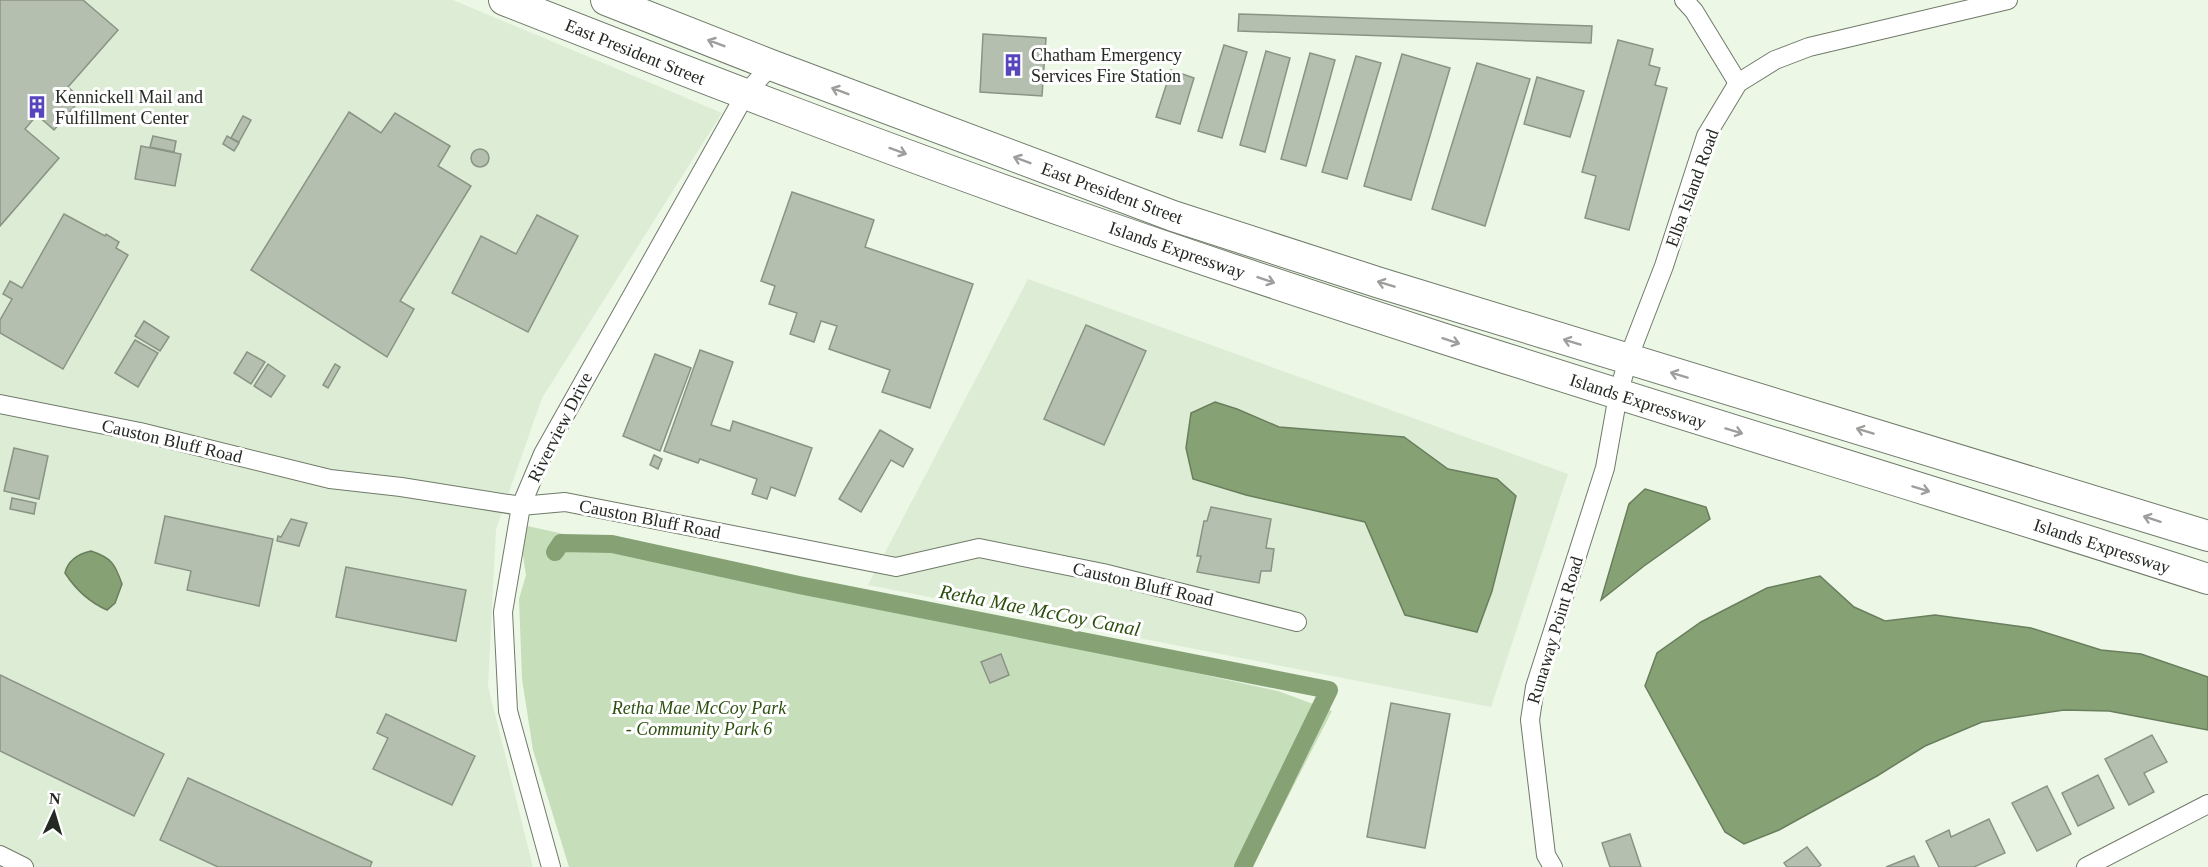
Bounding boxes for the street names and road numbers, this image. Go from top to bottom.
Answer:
street label: East President Street [562,15,708,89]
street label: Elba Island Road [1661,126,1723,250]
street label: East President Street [1039,158,1185,228]
street label: Islands Expressway [1106,217,1248,283]
street label: Riverview Drive [524,369,596,485]
street label: Islands Expressway [1567,369,1709,433]
street label: Causton Bluff Road [100,415,244,467]
street label: Causton Bluff Road [578,495,722,543]
street label: Islands Expressway [2031,514,2173,578]
street label: Runaway Point Road [1523,554,1587,706]
street label: Causton Bluff Road [1071,558,1215,610]

